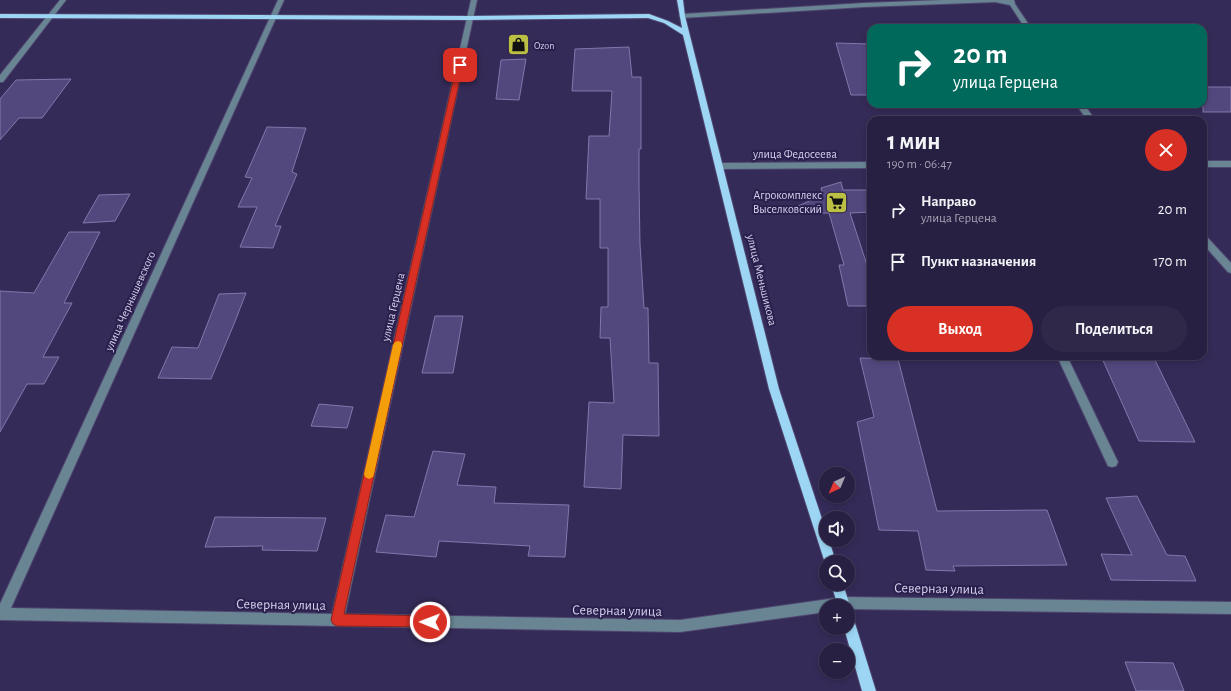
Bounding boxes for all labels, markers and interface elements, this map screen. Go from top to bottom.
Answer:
shop icon: Ozon [506,32,532,58]
icon: right [887,40,939,92]
place label: Ozon [534,41,554,51]
text: 20 m [953,41,1008,69]
pin [443,48,477,82]
icon: arrive [449,54,471,76]
text: улица Герцена [953,74,1058,92]
button: close [1145,129,1187,171]
text: 1 мин [887,130,941,154]
street label: улица Федосеева [752,148,837,161]
text: 190 m · 06:47 [887,158,952,171]
place label: Агрокомплекс Выселковский [753,189,822,215]
supermarket icon: Агрокомплекс Выселковский [824,189,850,215]
text: Направо [921,194,976,209]
icon: right [887,199,909,221]
text: 20 m [1158,202,1187,217]
text: улица Герцена [921,212,997,225]
street label: улица Меньшикова [744,232,779,328]
street label: улица Чернышевского [102,249,158,354]
icon: arrive [887,251,909,273]
text: Пункт назначения [921,254,1036,269]
text: 170 m [1153,254,1187,269]
street label: улица Герцена [379,271,408,344]
button: Выход [887,306,1033,352]
button: Поделиться [1041,306,1187,352]
north arrow [819,467,855,503]
map controls [819,467,855,679]
button: sound [819,511,855,547]
button: search [819,555,855,591]
street label: Северная улица [894,581,985,597]
street label: Северная улица [236,597,327,613]
button: + [819,599,855,635]
position arrow [409,601,451,643]
street label: Северная улица [572,603,663,619]
button: − [819,643,855,679]

